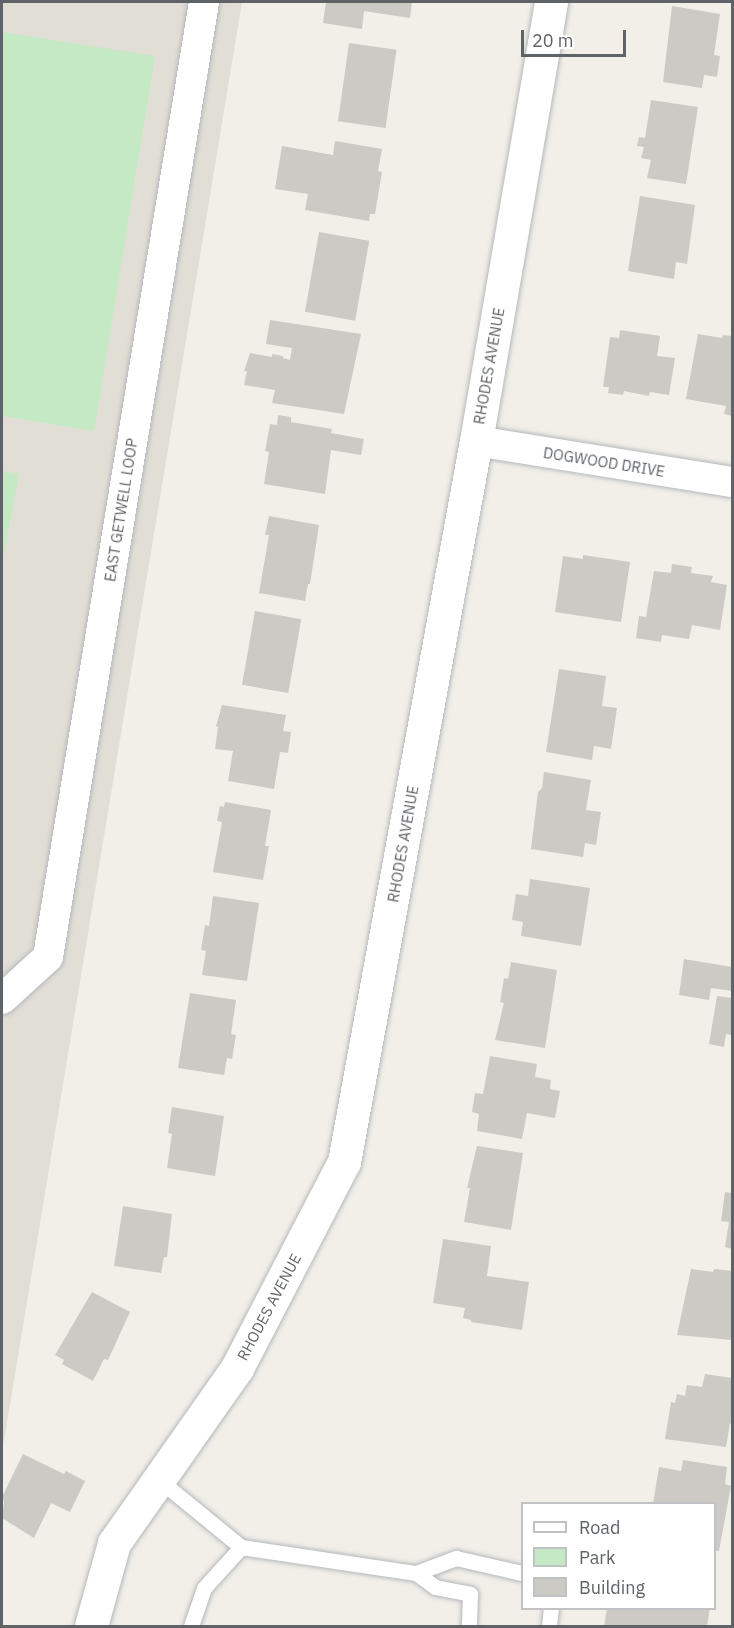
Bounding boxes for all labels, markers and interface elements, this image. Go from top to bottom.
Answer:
scale bar [524,18,629,56]
text: 20 m [532,29,574,52]
street label: RHODES AVENUE [470,306,508,426]
street label: EAST GETWELL LOOP [101,437,141,583]
street label: DOGWOOD DRIVE [542,444,666,480]
street label: RHODES AVENUE [384,784,422,904]
street label: RHODES AVENUE [233,1251,305,1363]
legend [521,1502,716,1610]
text: Road [579,1516,620,1539]
text: Park [579,1546,615,1569]
text: Building [579,1576,645,1599]

